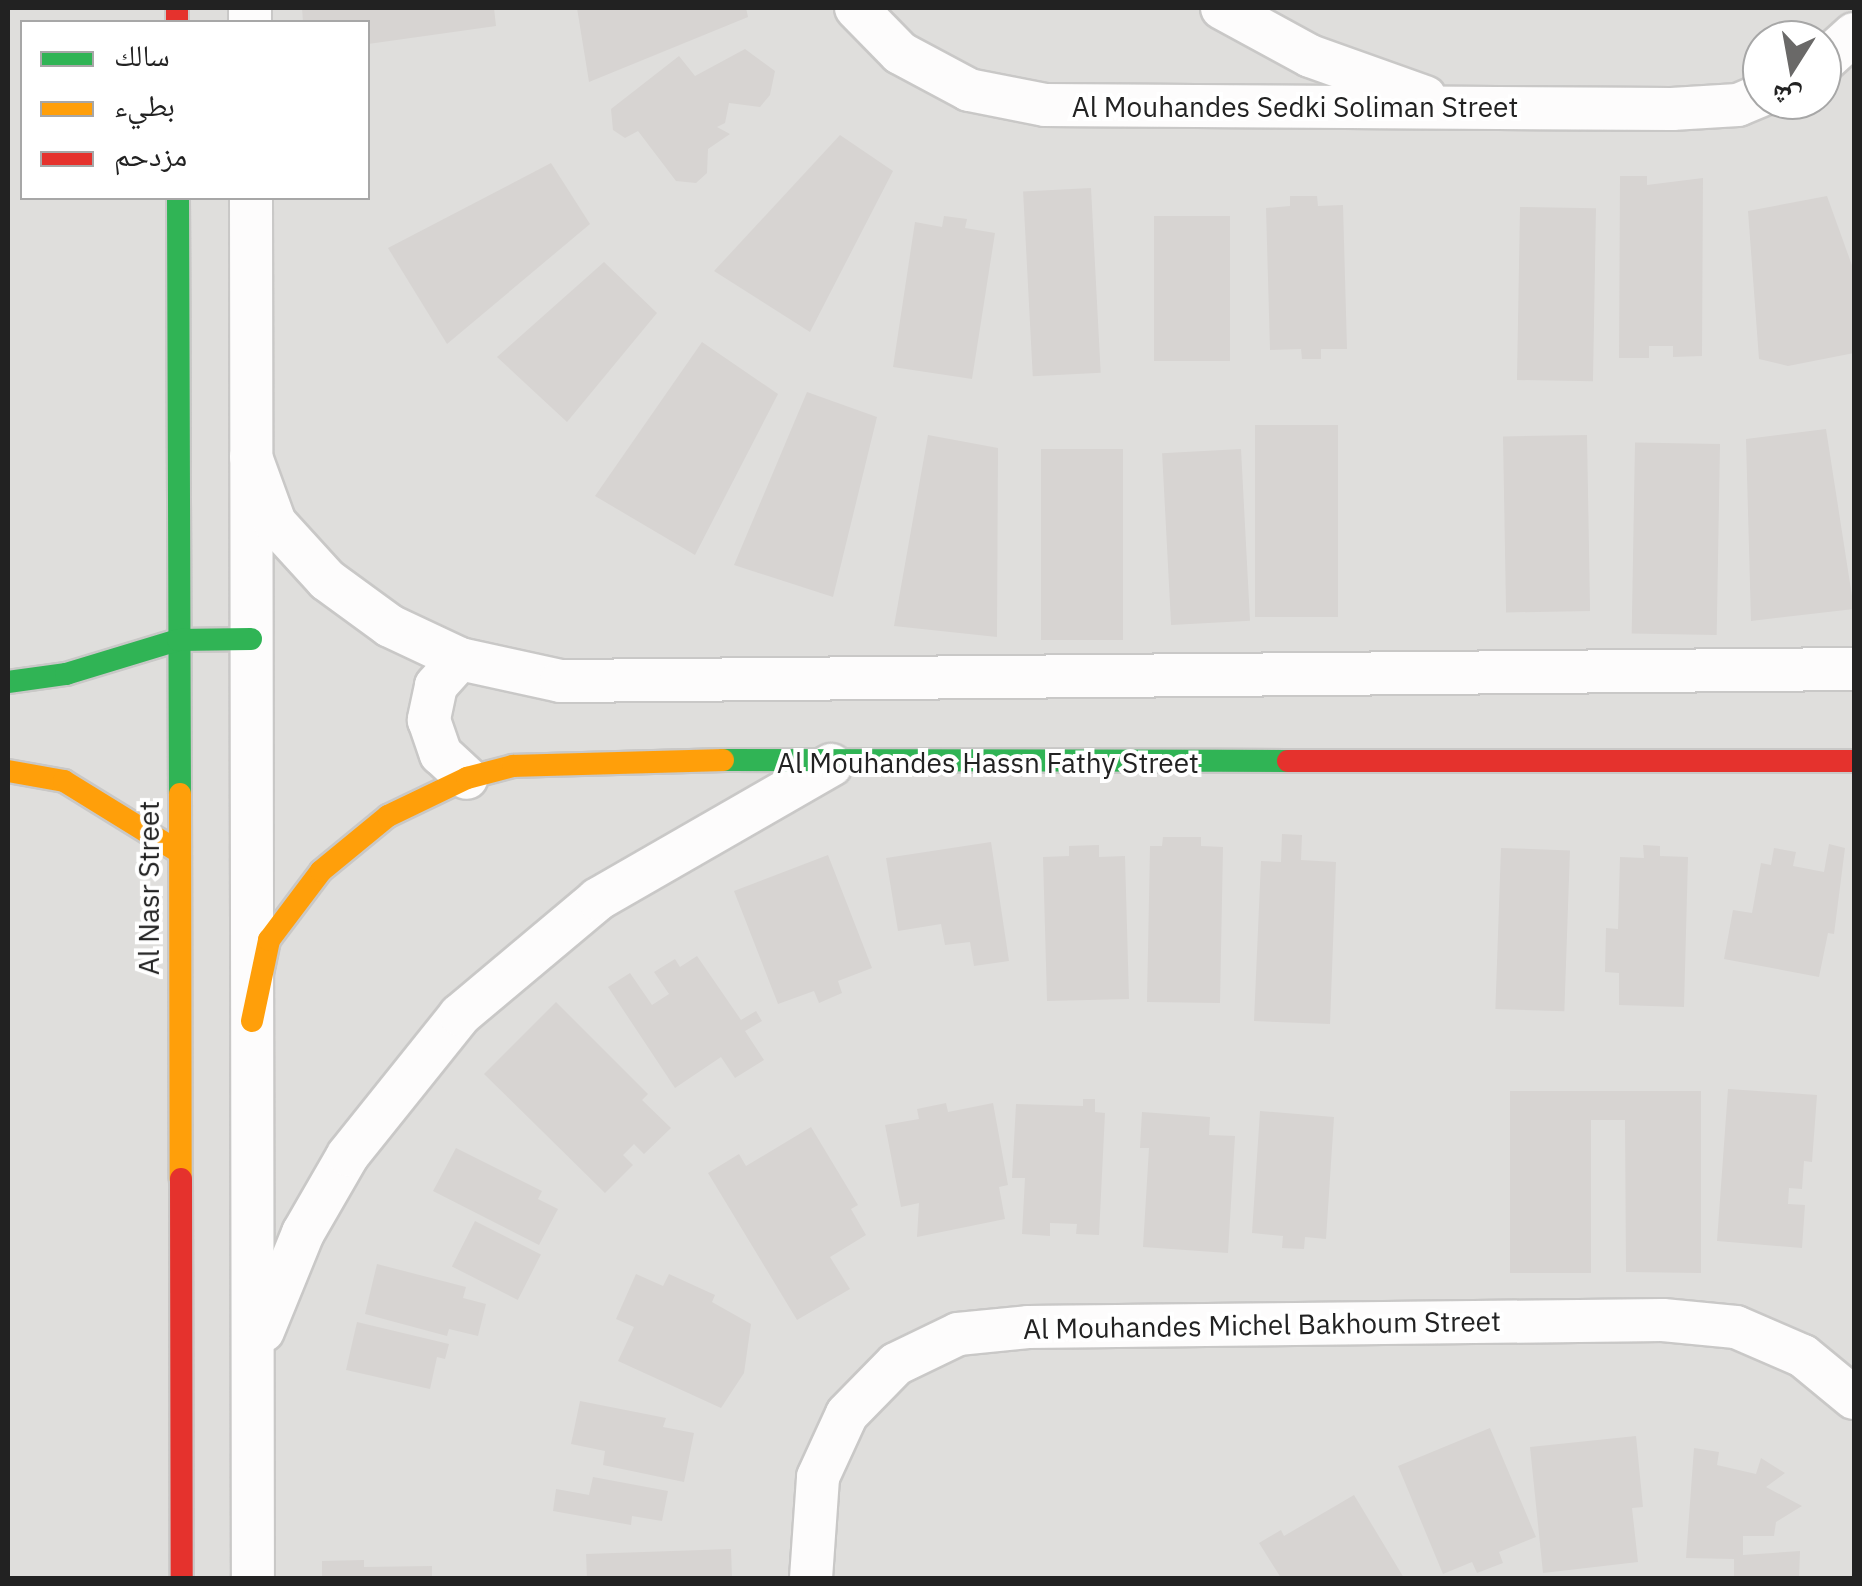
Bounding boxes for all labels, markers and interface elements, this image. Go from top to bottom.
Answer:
legend [20,20,370,200]
north arrow [1742,20,1842,120]
text: سالك [114,35,170,74]
text: ش [1768,77,1805,119]
text: بطيء [114,85,175,124]
street label: Al Mouhandes Sedki Soliman Street [1072,90,1518,124]
text: مزدحم [114,135,187,174]
street label: Al Mouhandes Hassn Fathy Street [777,746,1199,780]
street label: Al Nasr Street [132,801,166,975]
street label: Al Mouhandes Michel Bakhoum Street [1023,1304,1501,1346]

